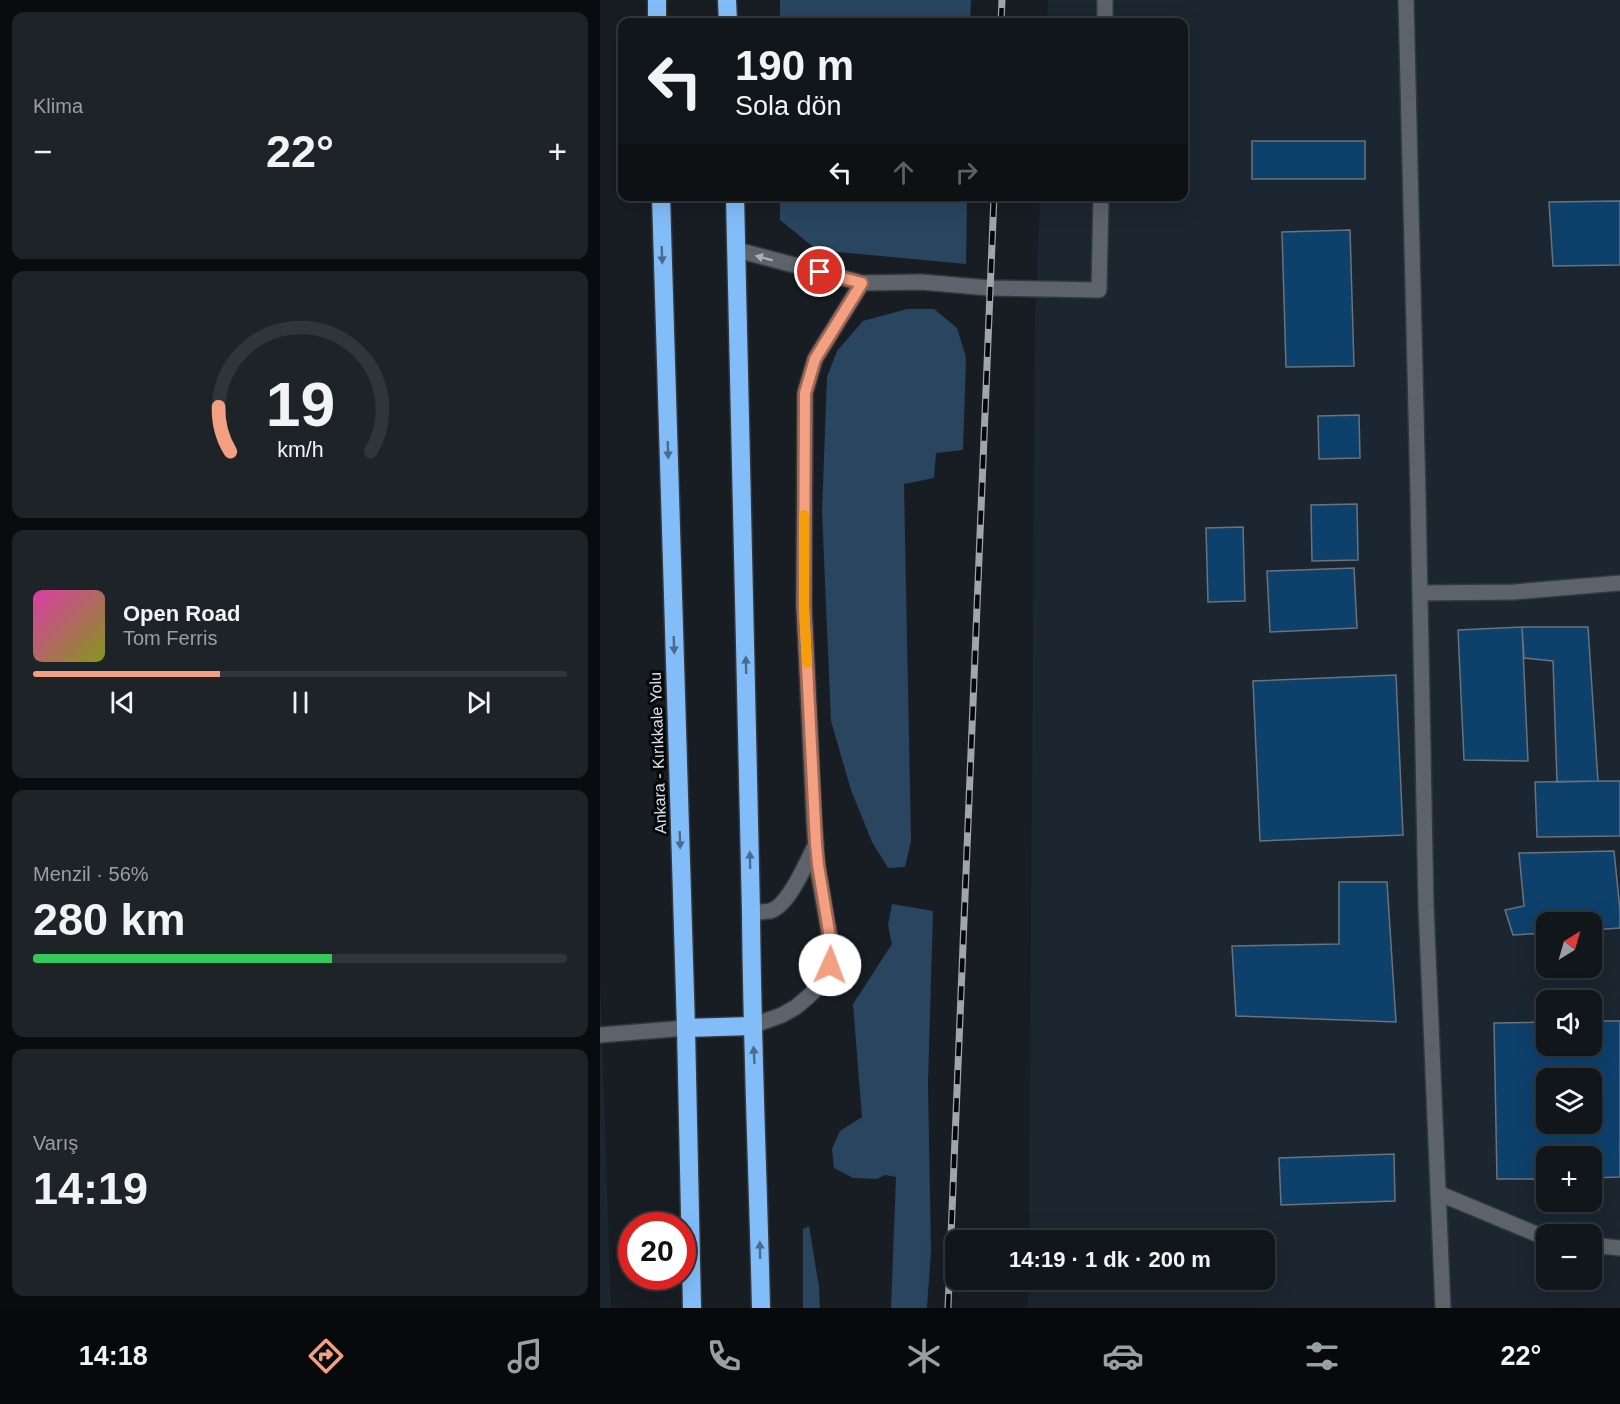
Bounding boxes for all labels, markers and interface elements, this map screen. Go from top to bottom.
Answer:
icon: left [636,42,714,120]
text: 190 m [735,42,854,89]
text: Sola dön [735,91,842,121]
text: Klima [33,95,83,117]
text: 22° [266,126,334,177]
text: − [33,133,52,170]
text: + [548,133,567,170]
icon: left [824,156,857,189]
icon: ahead [887,156,920,189]
icon: right [950,156,983,189]
one-way arrow [657,245,667,264]
pin [794,246,845,297]
one-way arrow [755,252,773,262]
icon: arrive [803,255,836,288]
text: 19 [265,370,335,439]
text: km/h [277,438,323,462]
one-way arrow [663,440,673,459]
text: Open Road [123,601,240,626]
text: Tom Ferris [123,627,217,649]
one-way arrow [669,635,679,654]
one-way arrow [741,655,751,674]
street label: Ankara - Kırıkkale Yolu [647,672,669,834]
icon: previous [106,686,139,719]
icon: pause [284,686,317,719]
icon: next [462,686,495,719]
one-way arrow [675,830,685,849]
one-way arrow [745,850,755,869]
text: Menzil · 56% [33,863,149,885]
text: 280 km [33,894,186,945]
north arrow [1536,912,1602,978]
map controls [1536,912,1602,1290]
position arrow [798,933,862,997]
button: sound [1536,990,1602,1056]
one-way arrow [749,1045,758,1064]
button: layers [1536,1068,1602,1134]
text: Varış [33,1132,78,1154]
button: + [1536,1146,1602,1212]
text: 14:19 [33,1163,148,1214]
speed limit sign: 20 [618,1212,696,1290]
button: − [1536,1224,1602,1290]
one-way arrow [755,1240,764,1259]
text: 14:19 · 1 dk · 200 m [1009,1247,1211,1272]
icon: directions [305,1335,347,1377]
icon: music [504,1335,546,1377]
icon: phone [703,1335,745,1377]
icon: climate [903,1335,945,1377]
icon: car [1102,1335,1144,1377]
icon: filters [1301,1335,1343,1377]
text: 14:18 [79,1341,148,1371]
text: 22° [1500,1341,1541,1371]

